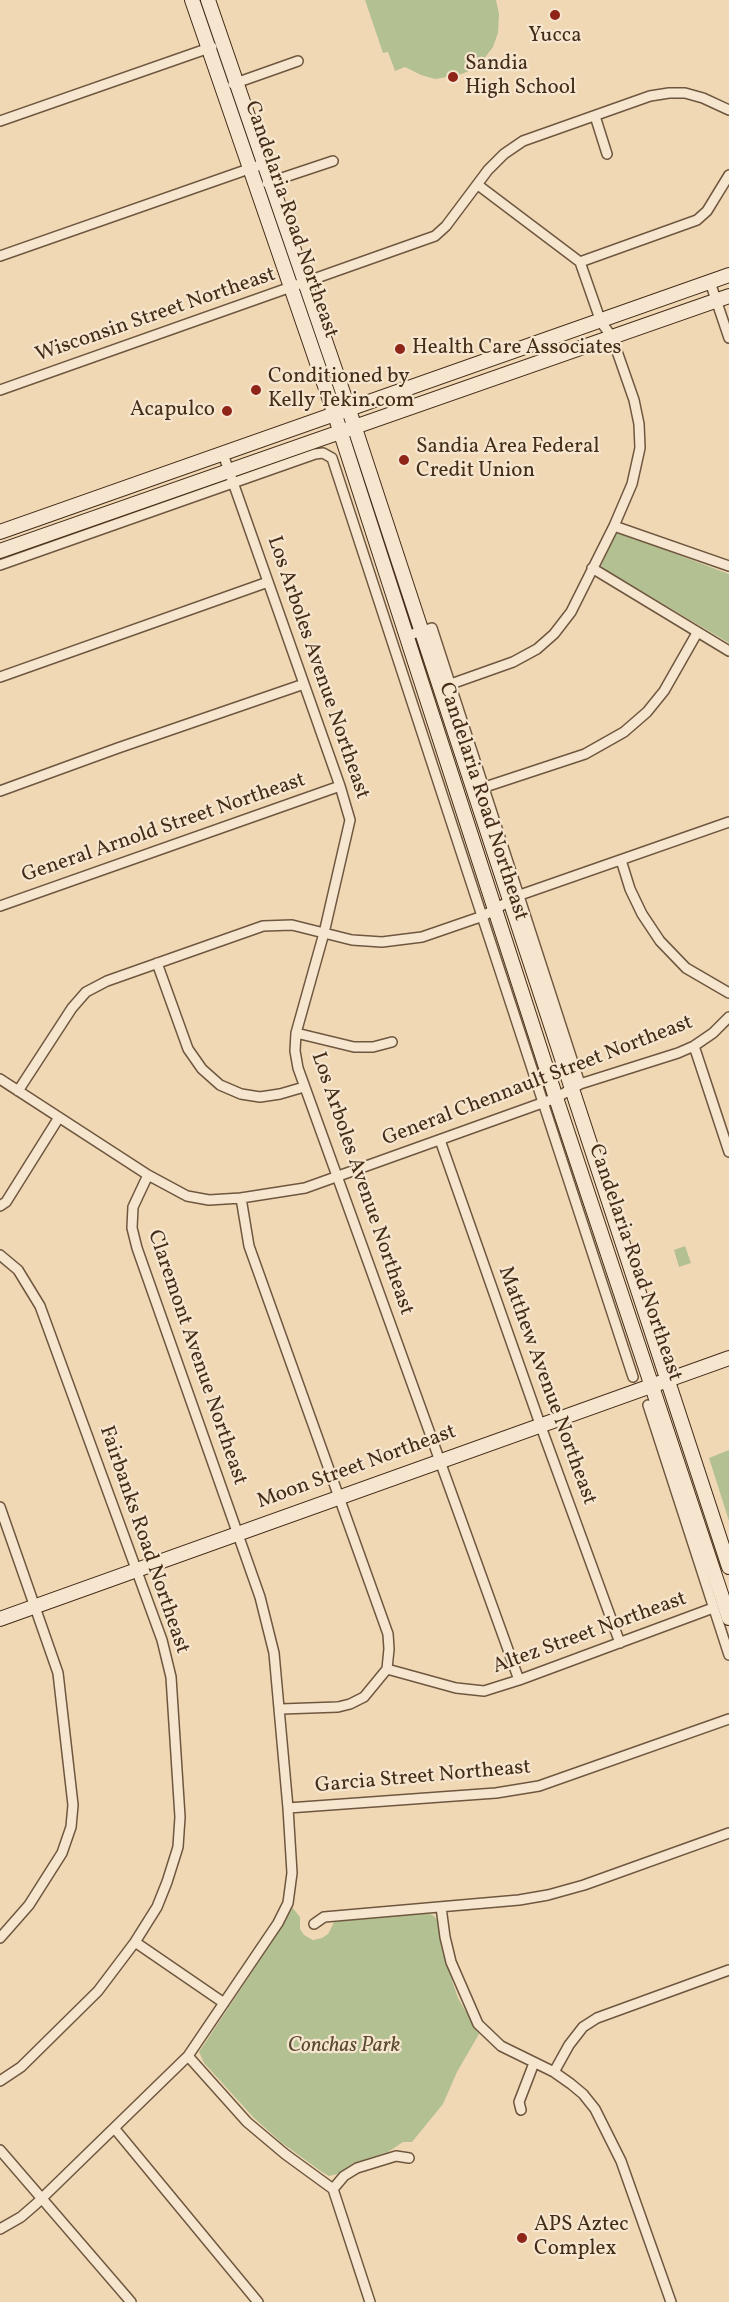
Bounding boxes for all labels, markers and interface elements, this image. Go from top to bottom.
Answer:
marker: Yucca [548,8,562,22]
place label: Yucca [528,24,582,50]
place label: Sandia High School [465,52,576,102]
marker: Sandia High School [446,70,460,84]
street label: Candelaria Road Northeast [238,98,342,342]
street label: Wisconsin Street Northeast [33,263,279,369]
place label: Health Care Associates [412,336,622,362]
marker: Health Care Associates [393,342,407,356]
place label: Conditioned by Kelly Tekin.com [268,365,414,415]
marker: Conditioned by Kelly Tekin.com [249,383,263,397]
place label: Acapulco [130,398,215,424]
marker: Acapulco [220,404,234,418]
place label: Sandia Area Federal Credit Union [416,435,600,485]
marker: Sandia Area Federal Credit Union [397,453,411,467]
street label: Los Arboles Avenue Northeast [260,533,374,803]
street label: Candelaria Road Northeast [432,680,532,924]
street label: General Arnold Street Northeast [19,769,309,889]
street label: General Chennault Street Northeast [379,1011,697,1153]
street label: Los Arboles Avenue Northeast [304,1049,418,1319]
street label: Candelaria Road Northeast [582,1141,686,1385]
street label: Claremont Avenue Northeast [140,1227,252,1489]
street label: Matthew Avenue Northeast [491,1263,601,1509]
street label: Moon Street Northeast [254,1420,460,1516]
street label: Fairbanks Road Northeast [92,1423,194,1657]
street label: Altez Street Northeast [490,1587,690,1681]
street label: Garcia Street Northeast [314,1756,532,1800]
park label: Conchas Park [288,2034,400,2060]
place label: APS Aztec Complex [534,2213,629,2263]
marker: APS Aztec Complex [515,2231,529,2245]

